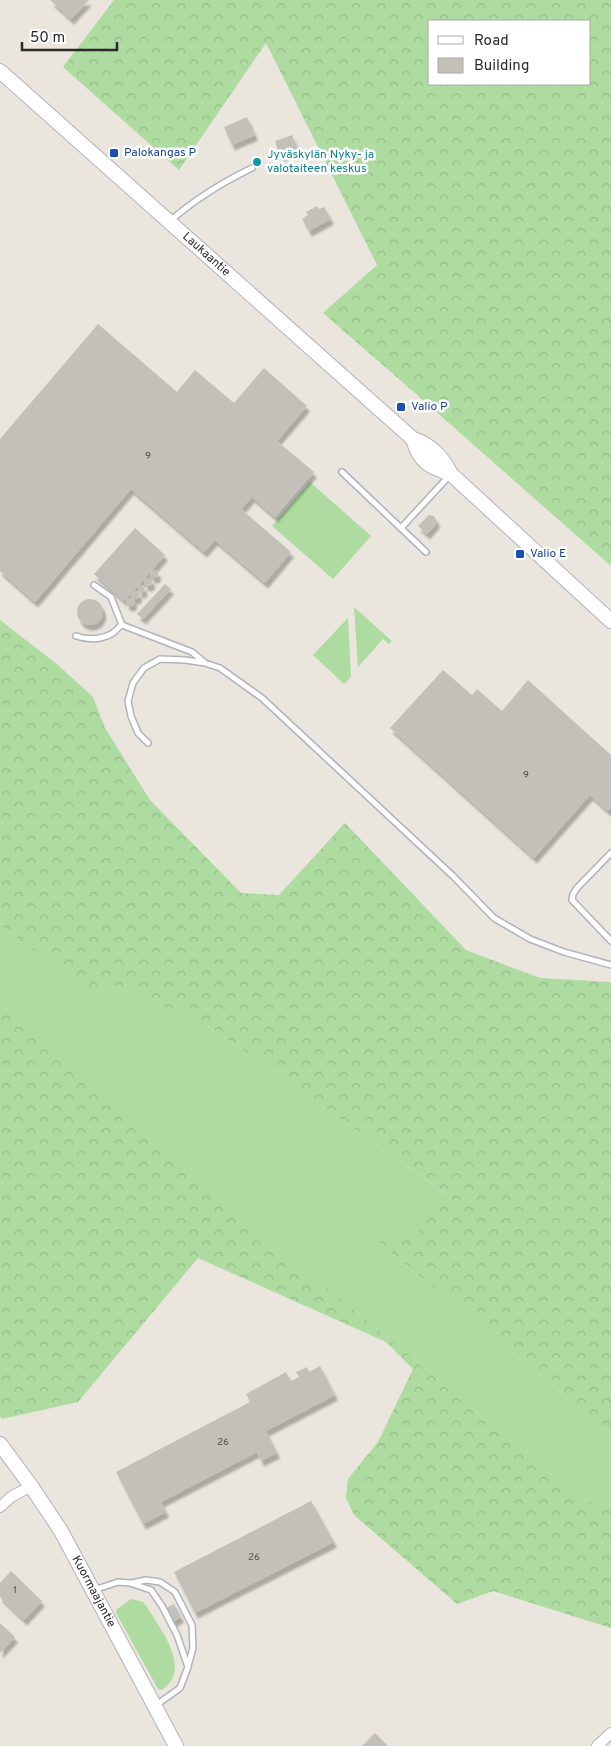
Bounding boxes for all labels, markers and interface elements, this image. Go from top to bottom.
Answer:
scale bar [22,20,118,52]
legend [428,20,591,85]
text: 50 m [30,29,65,48]
text: Road [474,32,509,51]
text: Building [474,57,529,76]
place label: Palokangas P [124,145,197,161]
marker: Palokangas P [108,147,120,159]
place label: Jyväskylän Nyky- ja valotaiteen keskus [267,147,374,177]
marker: Jyväskylän Nyky- ja valotaiteen keskus [251,156,263,168]
street label: Laukaantie [179,229,233,280]
place label: Valio P [411,399,448,415]
marker: Valio P [395,401,407,413]
house number: 9 [145,450,151,463]
place label: Valio E [530,546,566,562]
marker: Valio E [514,548,526,560]
house number: 9 [523,769,529,782]
house number: 26 [217,1436,229,1449]
house number: 26 [248,1551,260,1564]
street label: Kuormaajantie [68,1553,119,1630]
house number: 1 [13,1584,17,1597]

